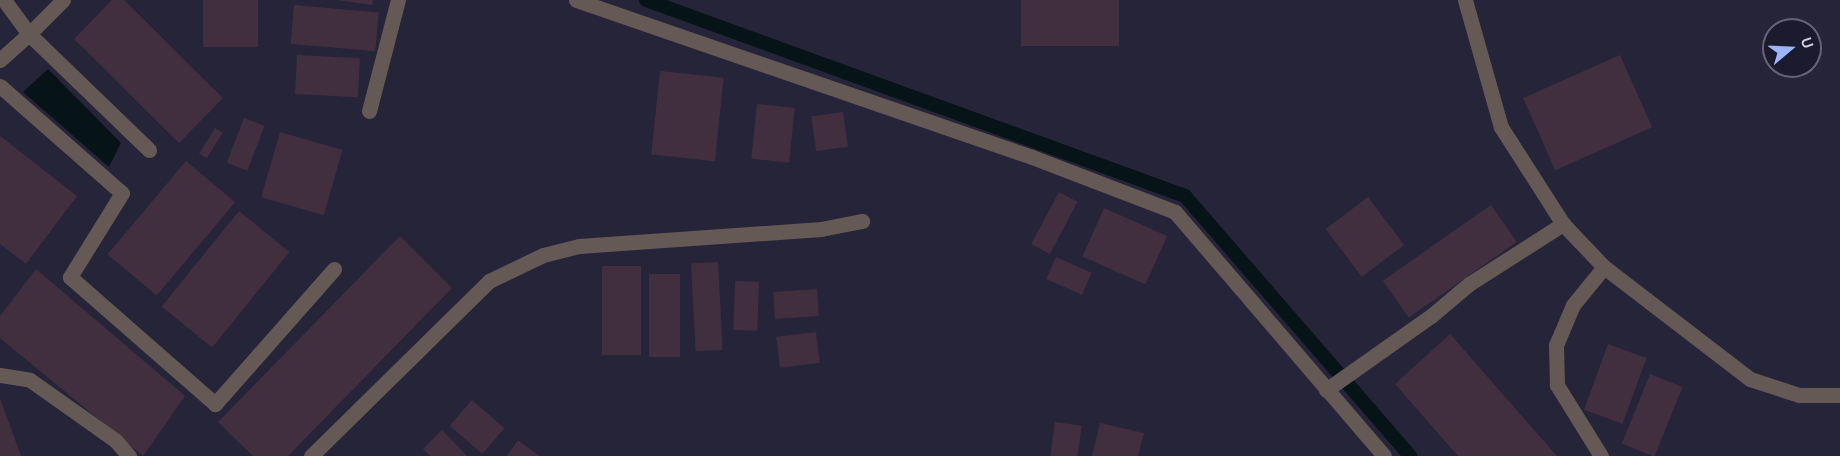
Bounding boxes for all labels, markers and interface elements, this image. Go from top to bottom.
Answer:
north arrow [1762,18,1822,78]
text: U [1797,34,1818,51]

